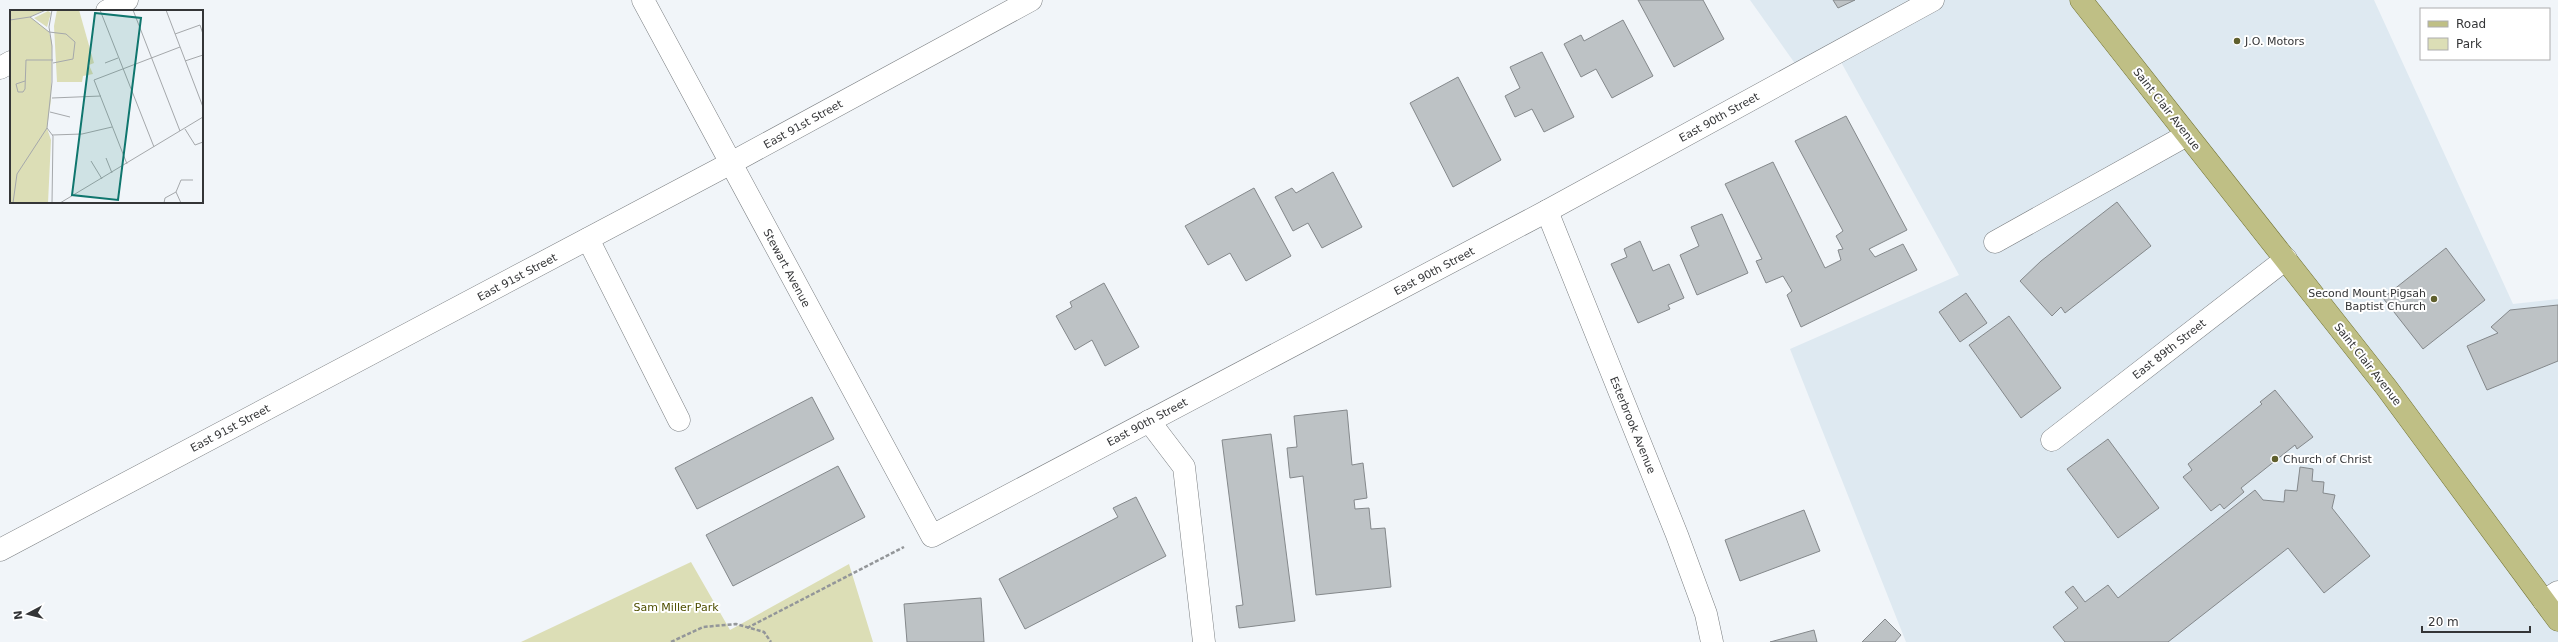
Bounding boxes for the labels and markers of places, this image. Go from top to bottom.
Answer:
place label: J.O. Motors [2244,35,2305,48]
marker: J.O. Motors [2232,36,2242,46]
place label: Second Mount Pigsah Baptist Church [2308,287,2426,313]
marker: Second Mount Pigsah Baptist Church [2429,294,2439,304]
place label: Church of Christ [2283,453,2372,466]
marker: Church of Christ [2270,454,2280,464]

